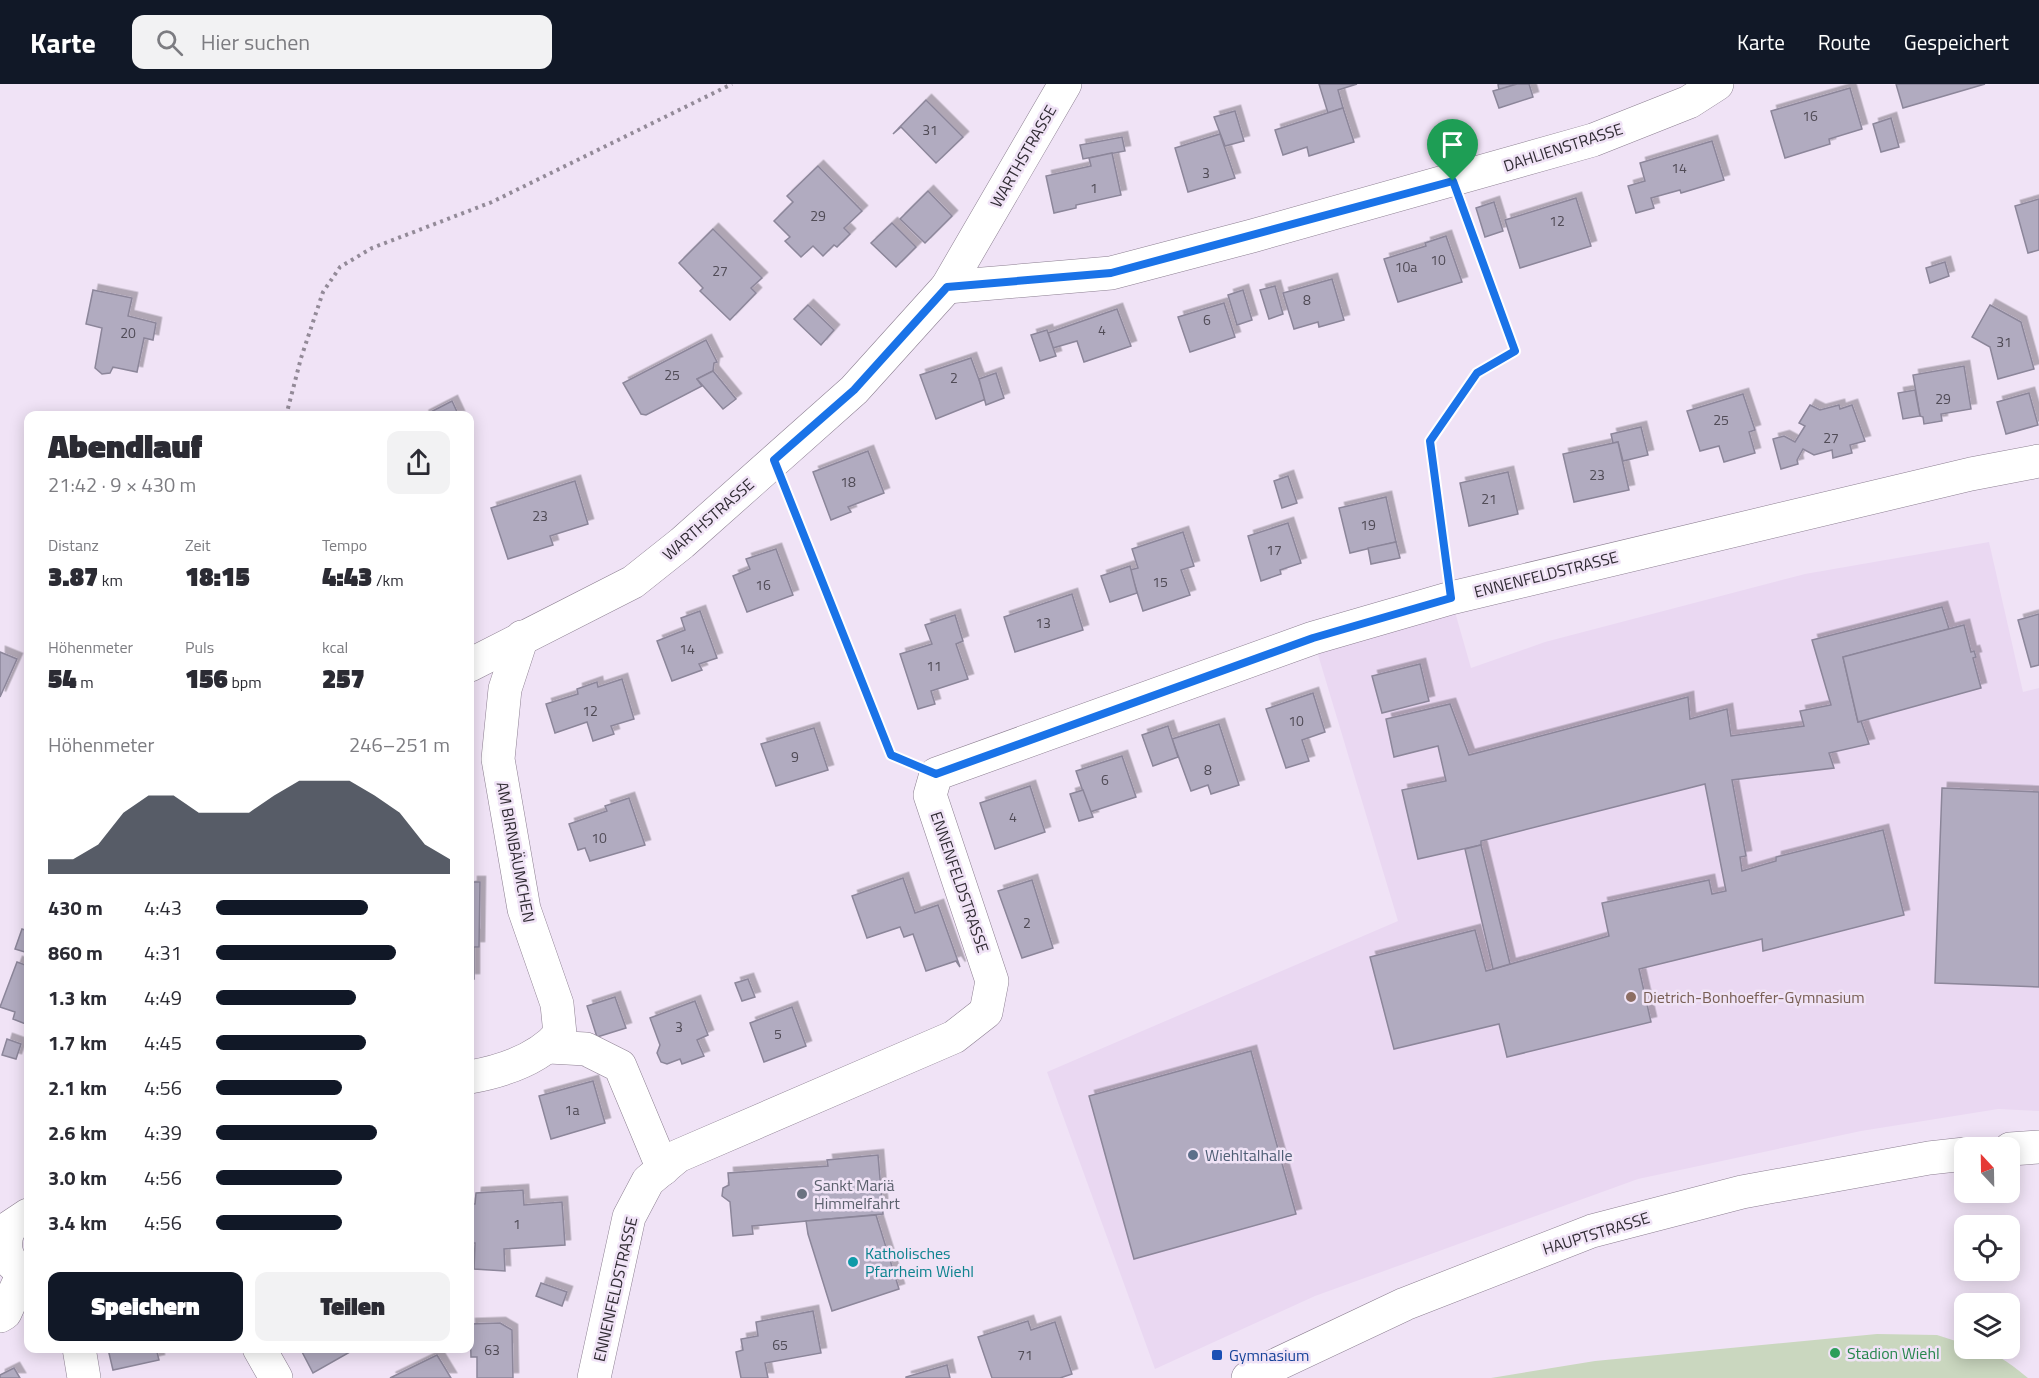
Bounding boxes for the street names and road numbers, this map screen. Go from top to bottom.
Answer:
street label: WARTHSTRASSE [984,100,1062,212]
street label: DAHLIENSTRASSE [1500,116,1626,178]
street label: WARTHSTRASSE [657,472,759,566]
street label: ENNENFELDSTRASSE [1471,544,1621,604]
street label: AM BIRNBÄUMCHEN [491,780,541,924]
street label: ENNENFELDSTRASSE [925,808,995,956]
street label: HAUPTSTRASSE [1539,1205,1653,1261]
street label: ENNENFELDSTRASSE [587,1214,643,1364]

